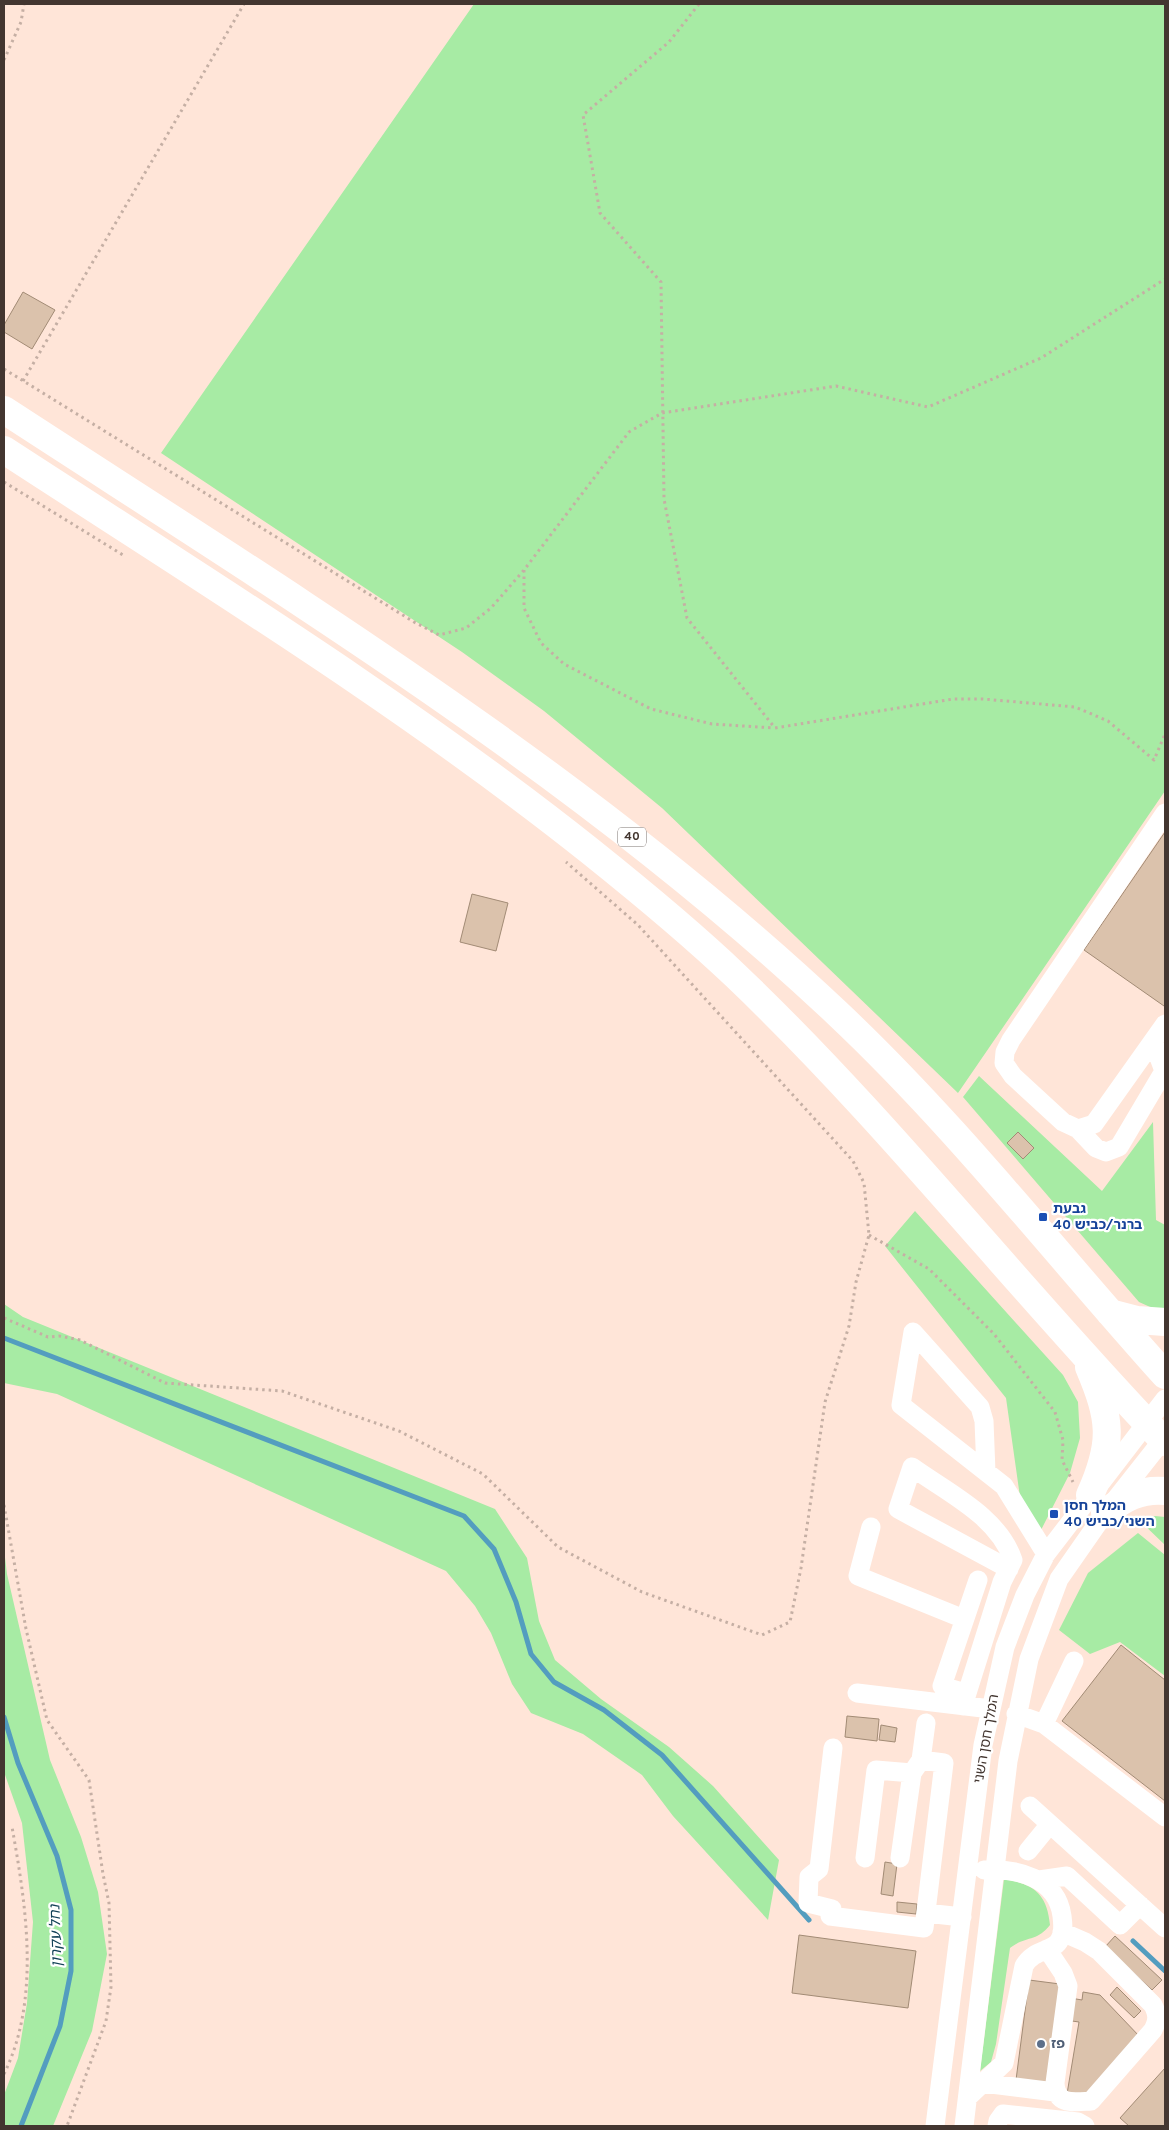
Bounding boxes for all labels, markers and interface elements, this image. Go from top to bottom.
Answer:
road number: 40 [618,828,646,846]
place label: גבעת ברנר/כביש 40 [1053,1201,1142,1234]
marker: גבעת ברנר/כביש 40 [1037,1211,1049,1223]
place label: המלך חסן השני/כביש 40 [1064,1498,1155,1531]
marker: המלך חסן השני/כביש 40 [1048,1508,1060,1520]
street label: המלך חסן השני [971,1693,1003,1785]
water label: נחל עקרון [46,1903,68,1968]
place label: פז [1051,2036,1065,2053]
marker: פז [1035,2038,1047,2050]

